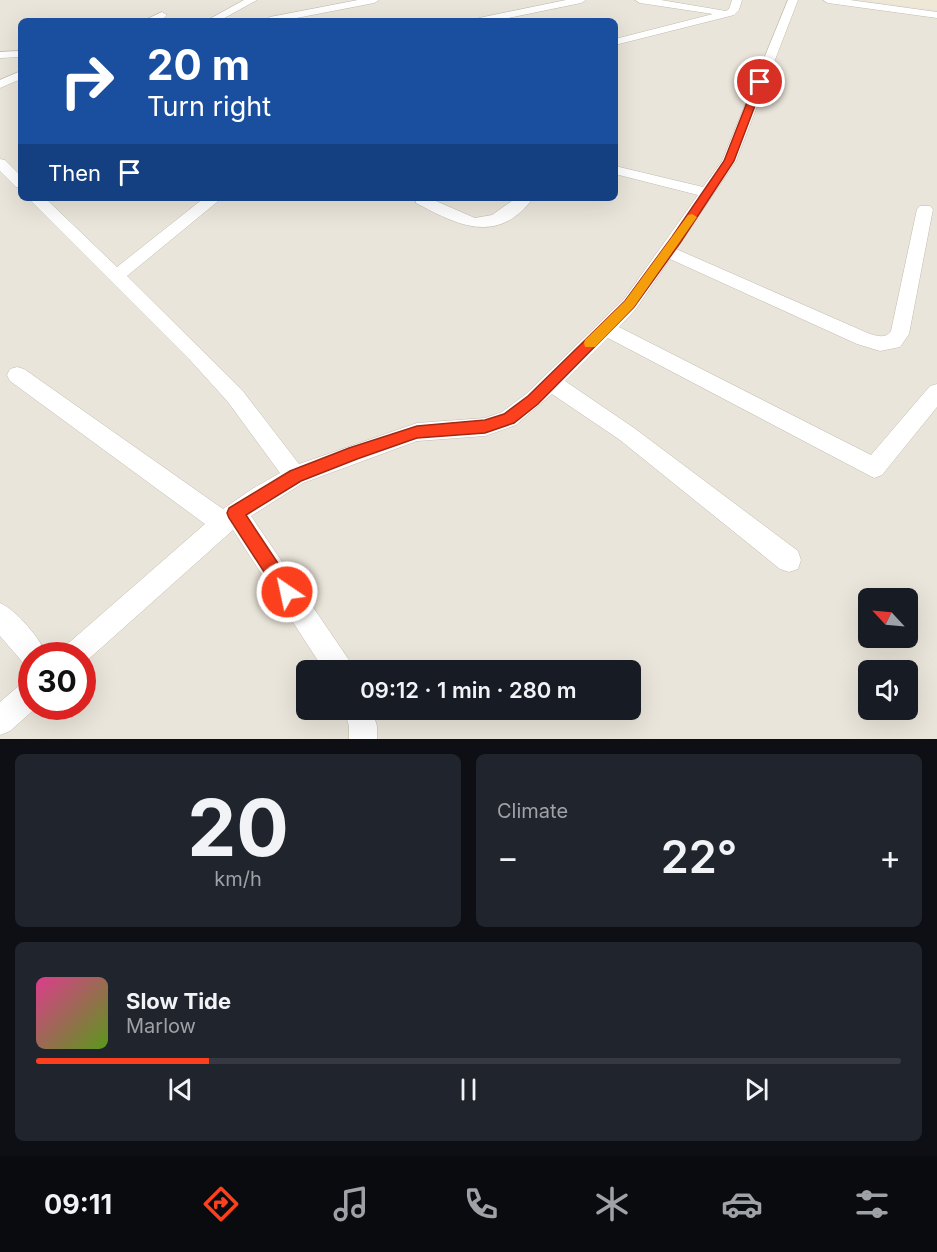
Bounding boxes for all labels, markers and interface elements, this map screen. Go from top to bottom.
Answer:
text: 20 m [147,39,250,90]
icon: right [48,42,126,120]
pin [734,56,785,107]
icon: arrive [743,65,776,98]
text: Turn right [147,90,271,123]
icon: arrive [113,156,146,189]
text: Then [48,160,101,186]
position arrow [255,560,319,624]
north arrow [858,588,918,648]
map controls [858,588,918,720]
speed limit sign: 30 [18,642,96,720]
button: sound [858,660,918,720]
text: 09:12 · 1 min · 280 m [360,677,577,703]
text: 20 [187,780,289,875]
text: Climate [497,799,568,823]
text: 22° [661,829,737,884]
text: − [497,837,519,877]
text: + [879,837,901,877]
text: km/h [214,867,262,891]
text: Slow Tide [126,988,231,1014]
text: Marlow [126,1014,196,1038]
icon: previous [164,1073,197,1106]
icon: pause [452,1073,485,1106]
icon: next [740,1073,773,1106]
icon: directions [200,1183,242,1225]
icon: music [330,1183,372,1225]
icon: phone [460,1183,502,1225]
icon: climate [591,1183,633,1225]
icon: car [721,1183,763,1225]
icon: filters [851,1183,893,1225]
text: 09:11 [44,1188,112,1221]

